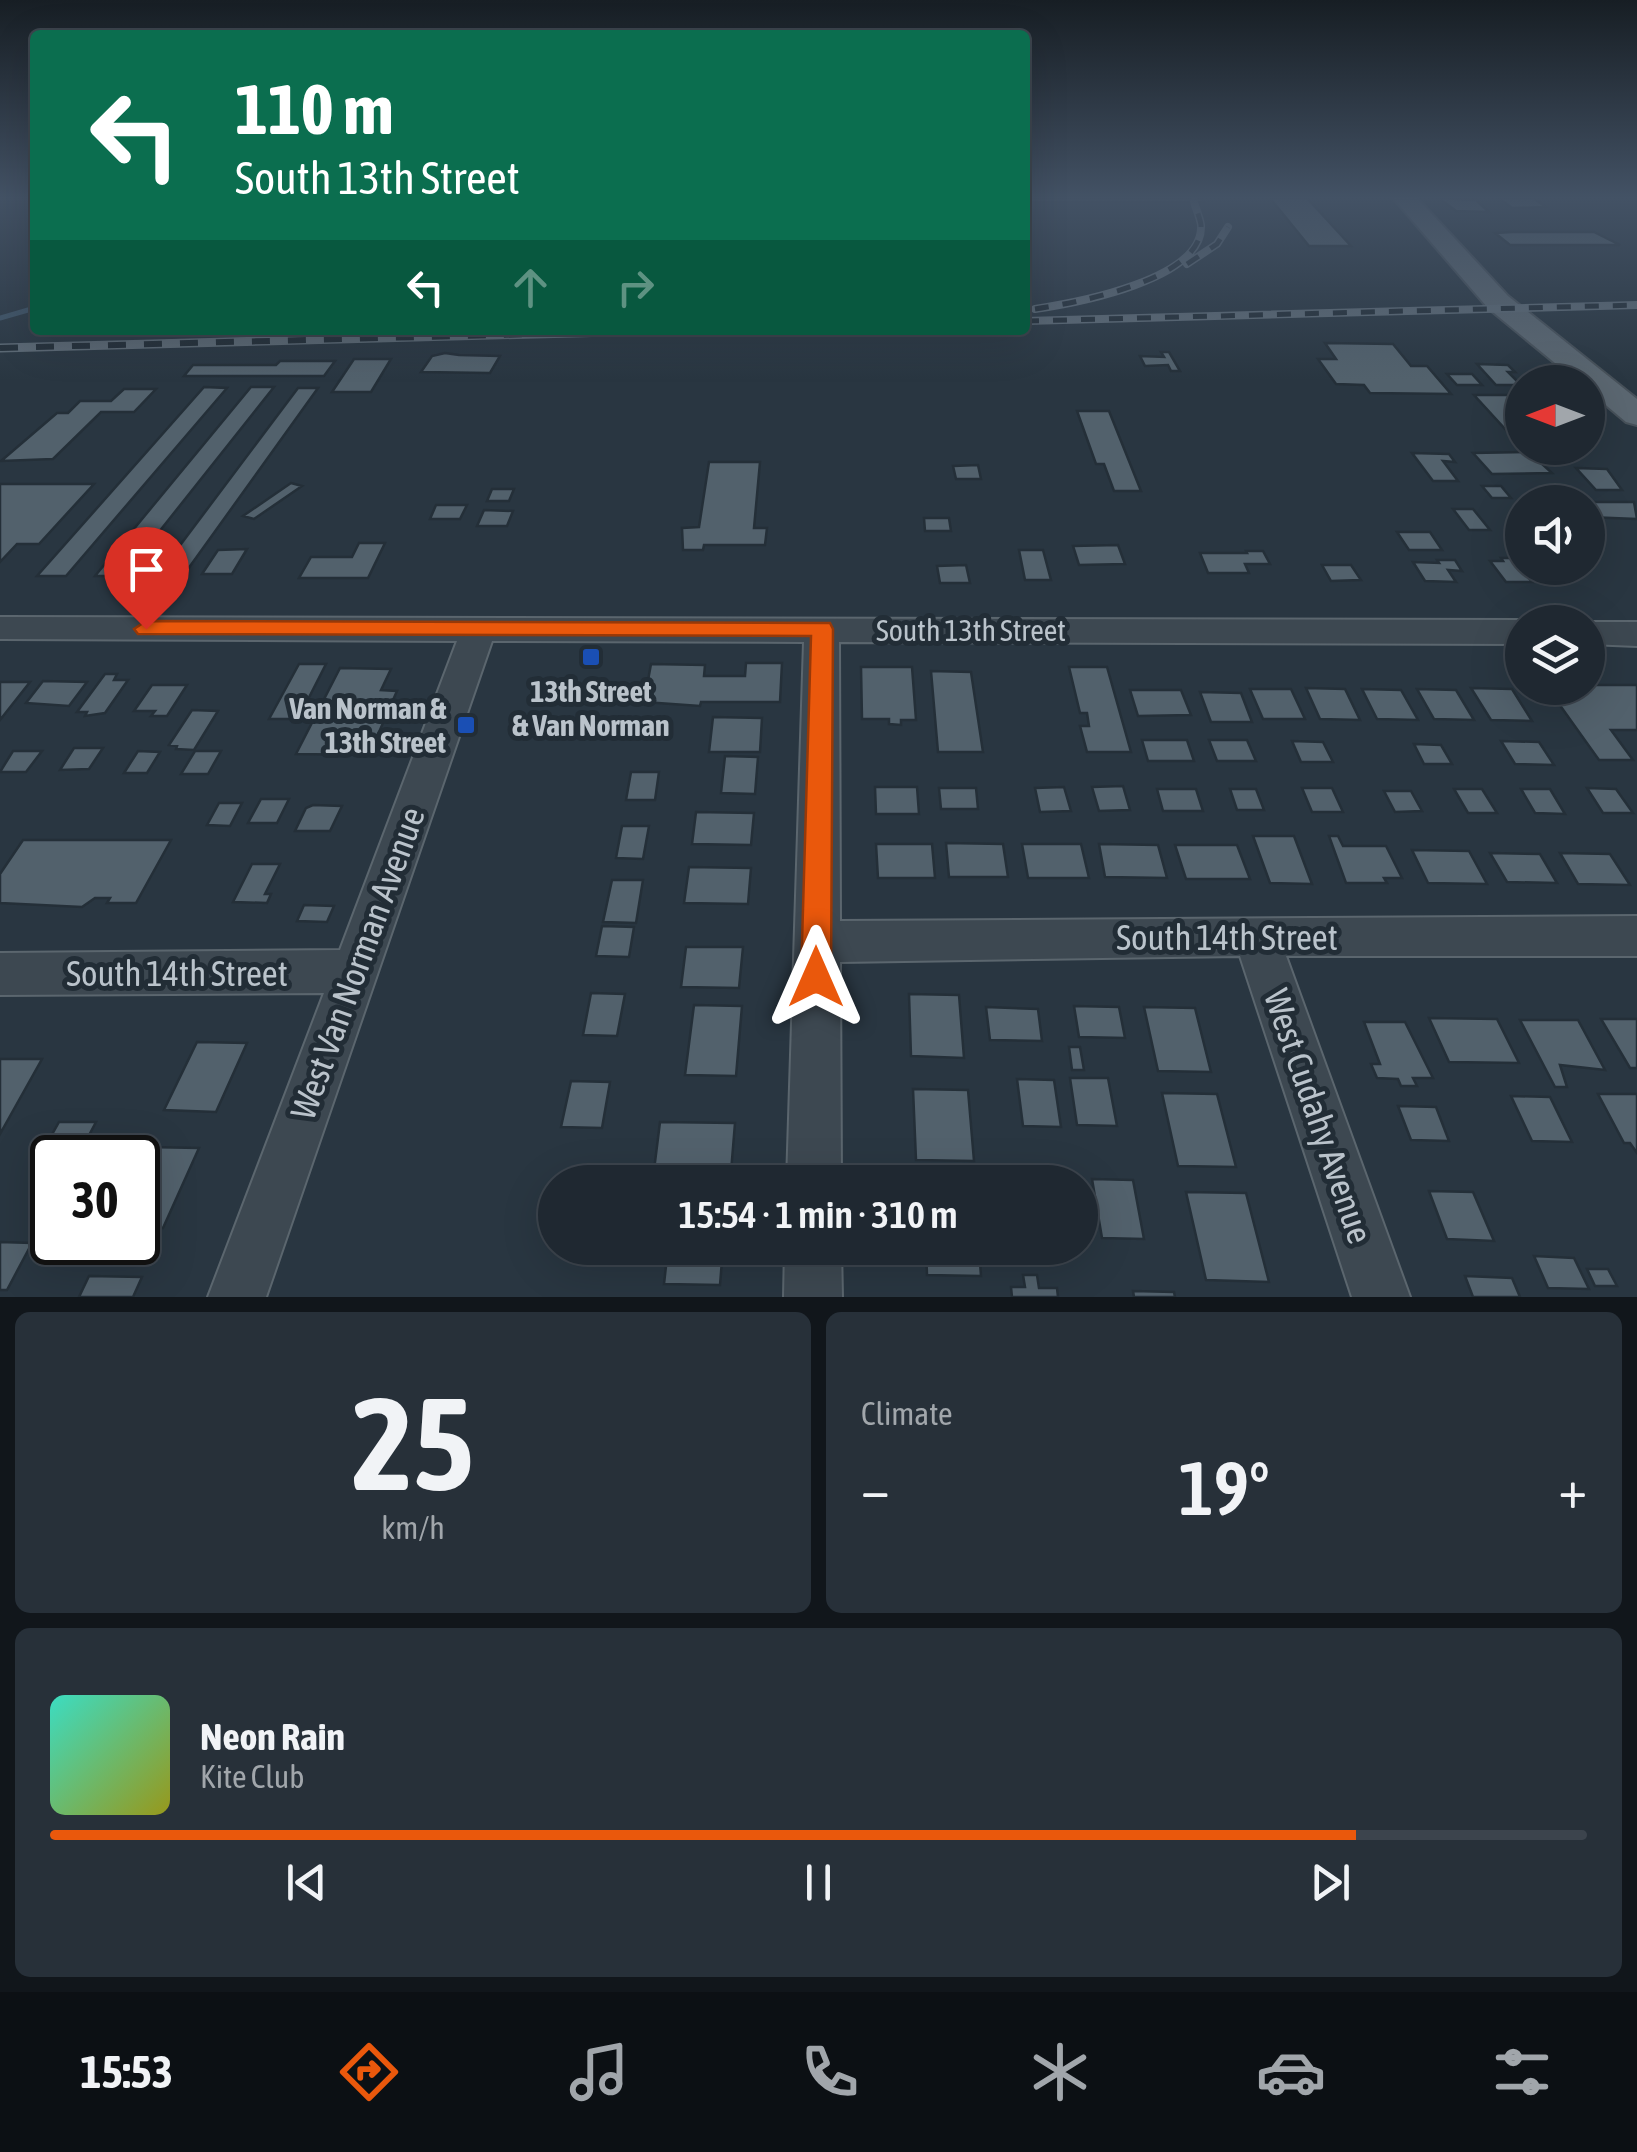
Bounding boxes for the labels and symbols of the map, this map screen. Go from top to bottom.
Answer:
north arrow [1505,365,1605,465]
pin [104,527,189,630]
street label: South 13th Street [876,613,1066,647]
marker: 13th Street & Van Norman [580,646,602,668]
place label: 13th Street & Van Norman [513,674,669,742]
place label: Van Norman & 13th Street [288,691,446,759]
marker: Van Norman & 13th Street [455,714,477,736]
street label: West Van Norman Avenue [282,802,432,1124]
street label: South 14th Street [1116,917,1338,957]
position arrow [764,925,868,1029]
street label: South 14th Street [66,953,288,993]
street label: West Cudahy Avenue [1257,984,1381,1248]
speed limit sign: 30 [30,1135,160,1265]

